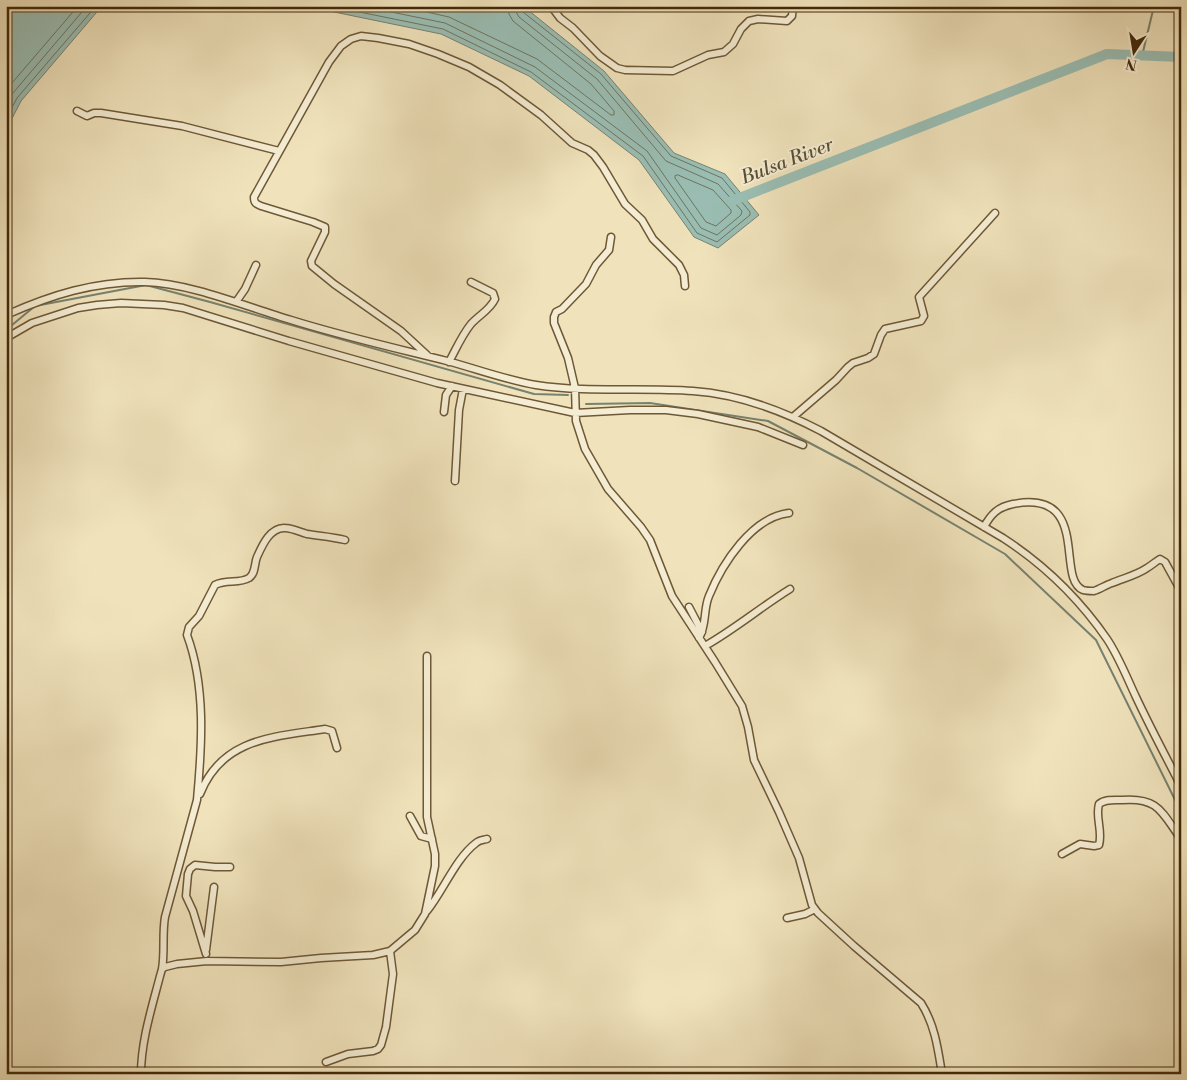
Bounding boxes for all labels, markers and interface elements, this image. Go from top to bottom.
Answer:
north arrow [1110,28,1160,78]
text: N [1124,54,1139,74]
water label: Bulsa River [736,132,837,190]

